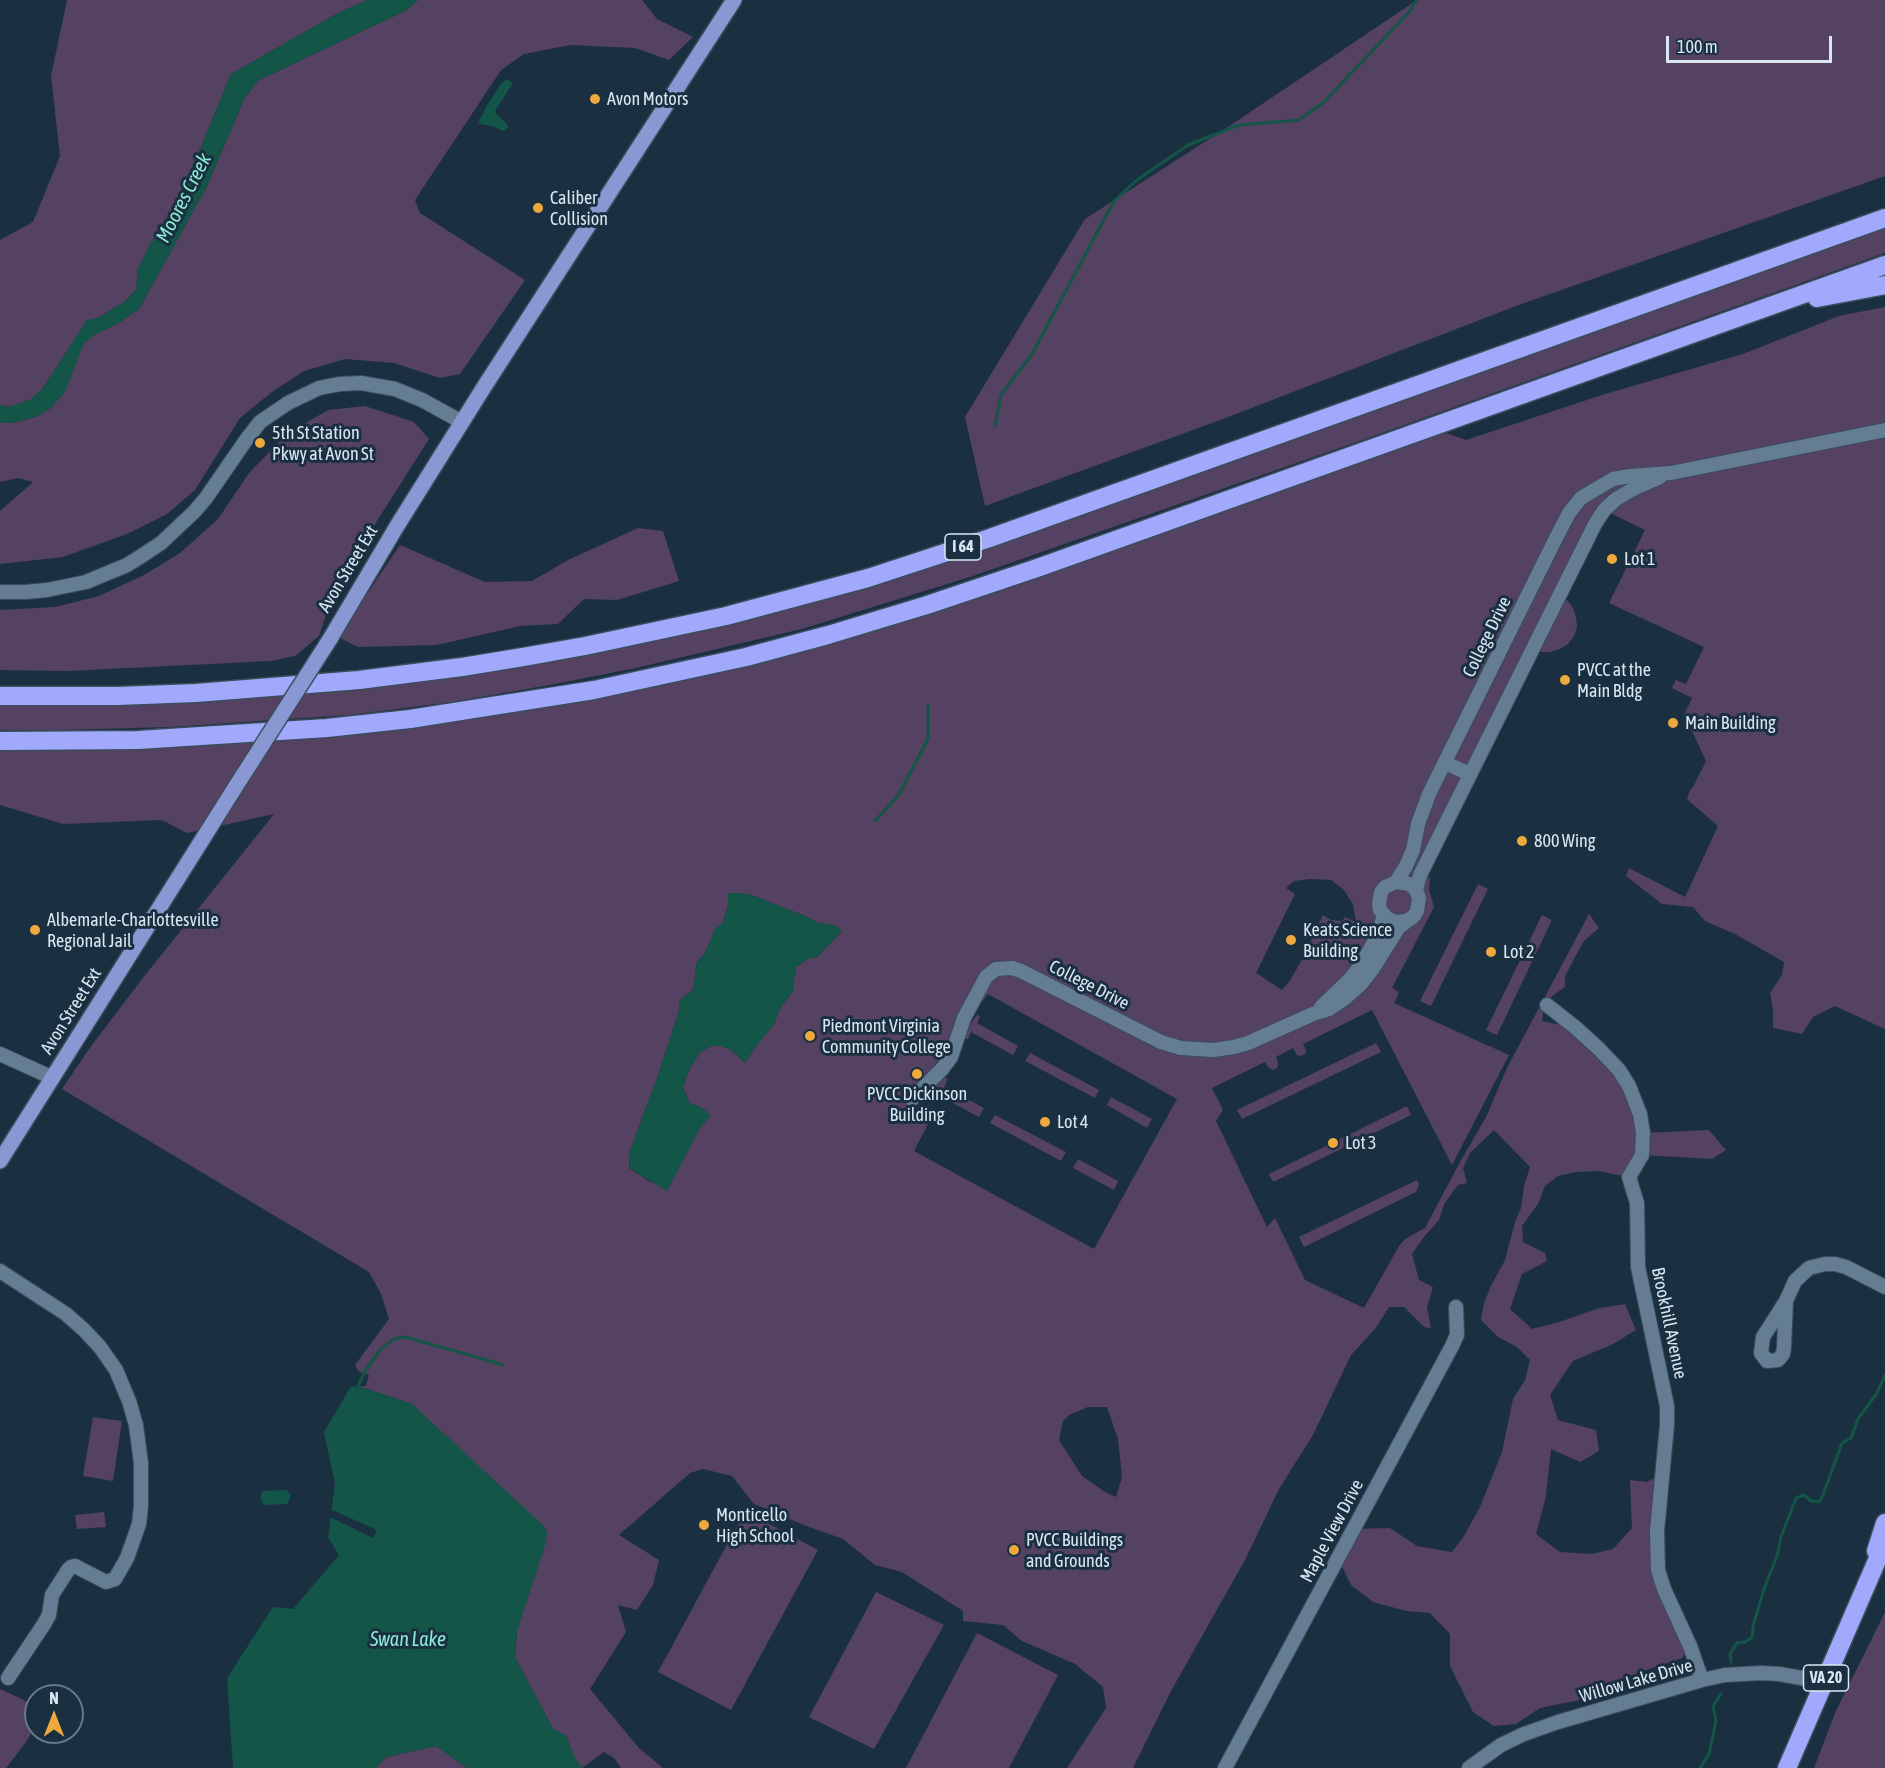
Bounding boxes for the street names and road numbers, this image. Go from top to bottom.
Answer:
street label: Avon Street Ext [314,522,382,616]
road number: I 64 [945,534,981,560]
street label: College Drive [1458,593,1516,681]
street label: College Drive [1045,956,1133,1014]
street label: Avon Street Ext [36,964,106,1058]
street label: Brookhill Avenue [1647,1265,1691,1381]
street label: Maple View Drive [1296,1476,1368,1586]
street label: Willow Lake Drive [1577,1655,1695,1707]
road number: VA 20 [1804,1665,1848,1691]

